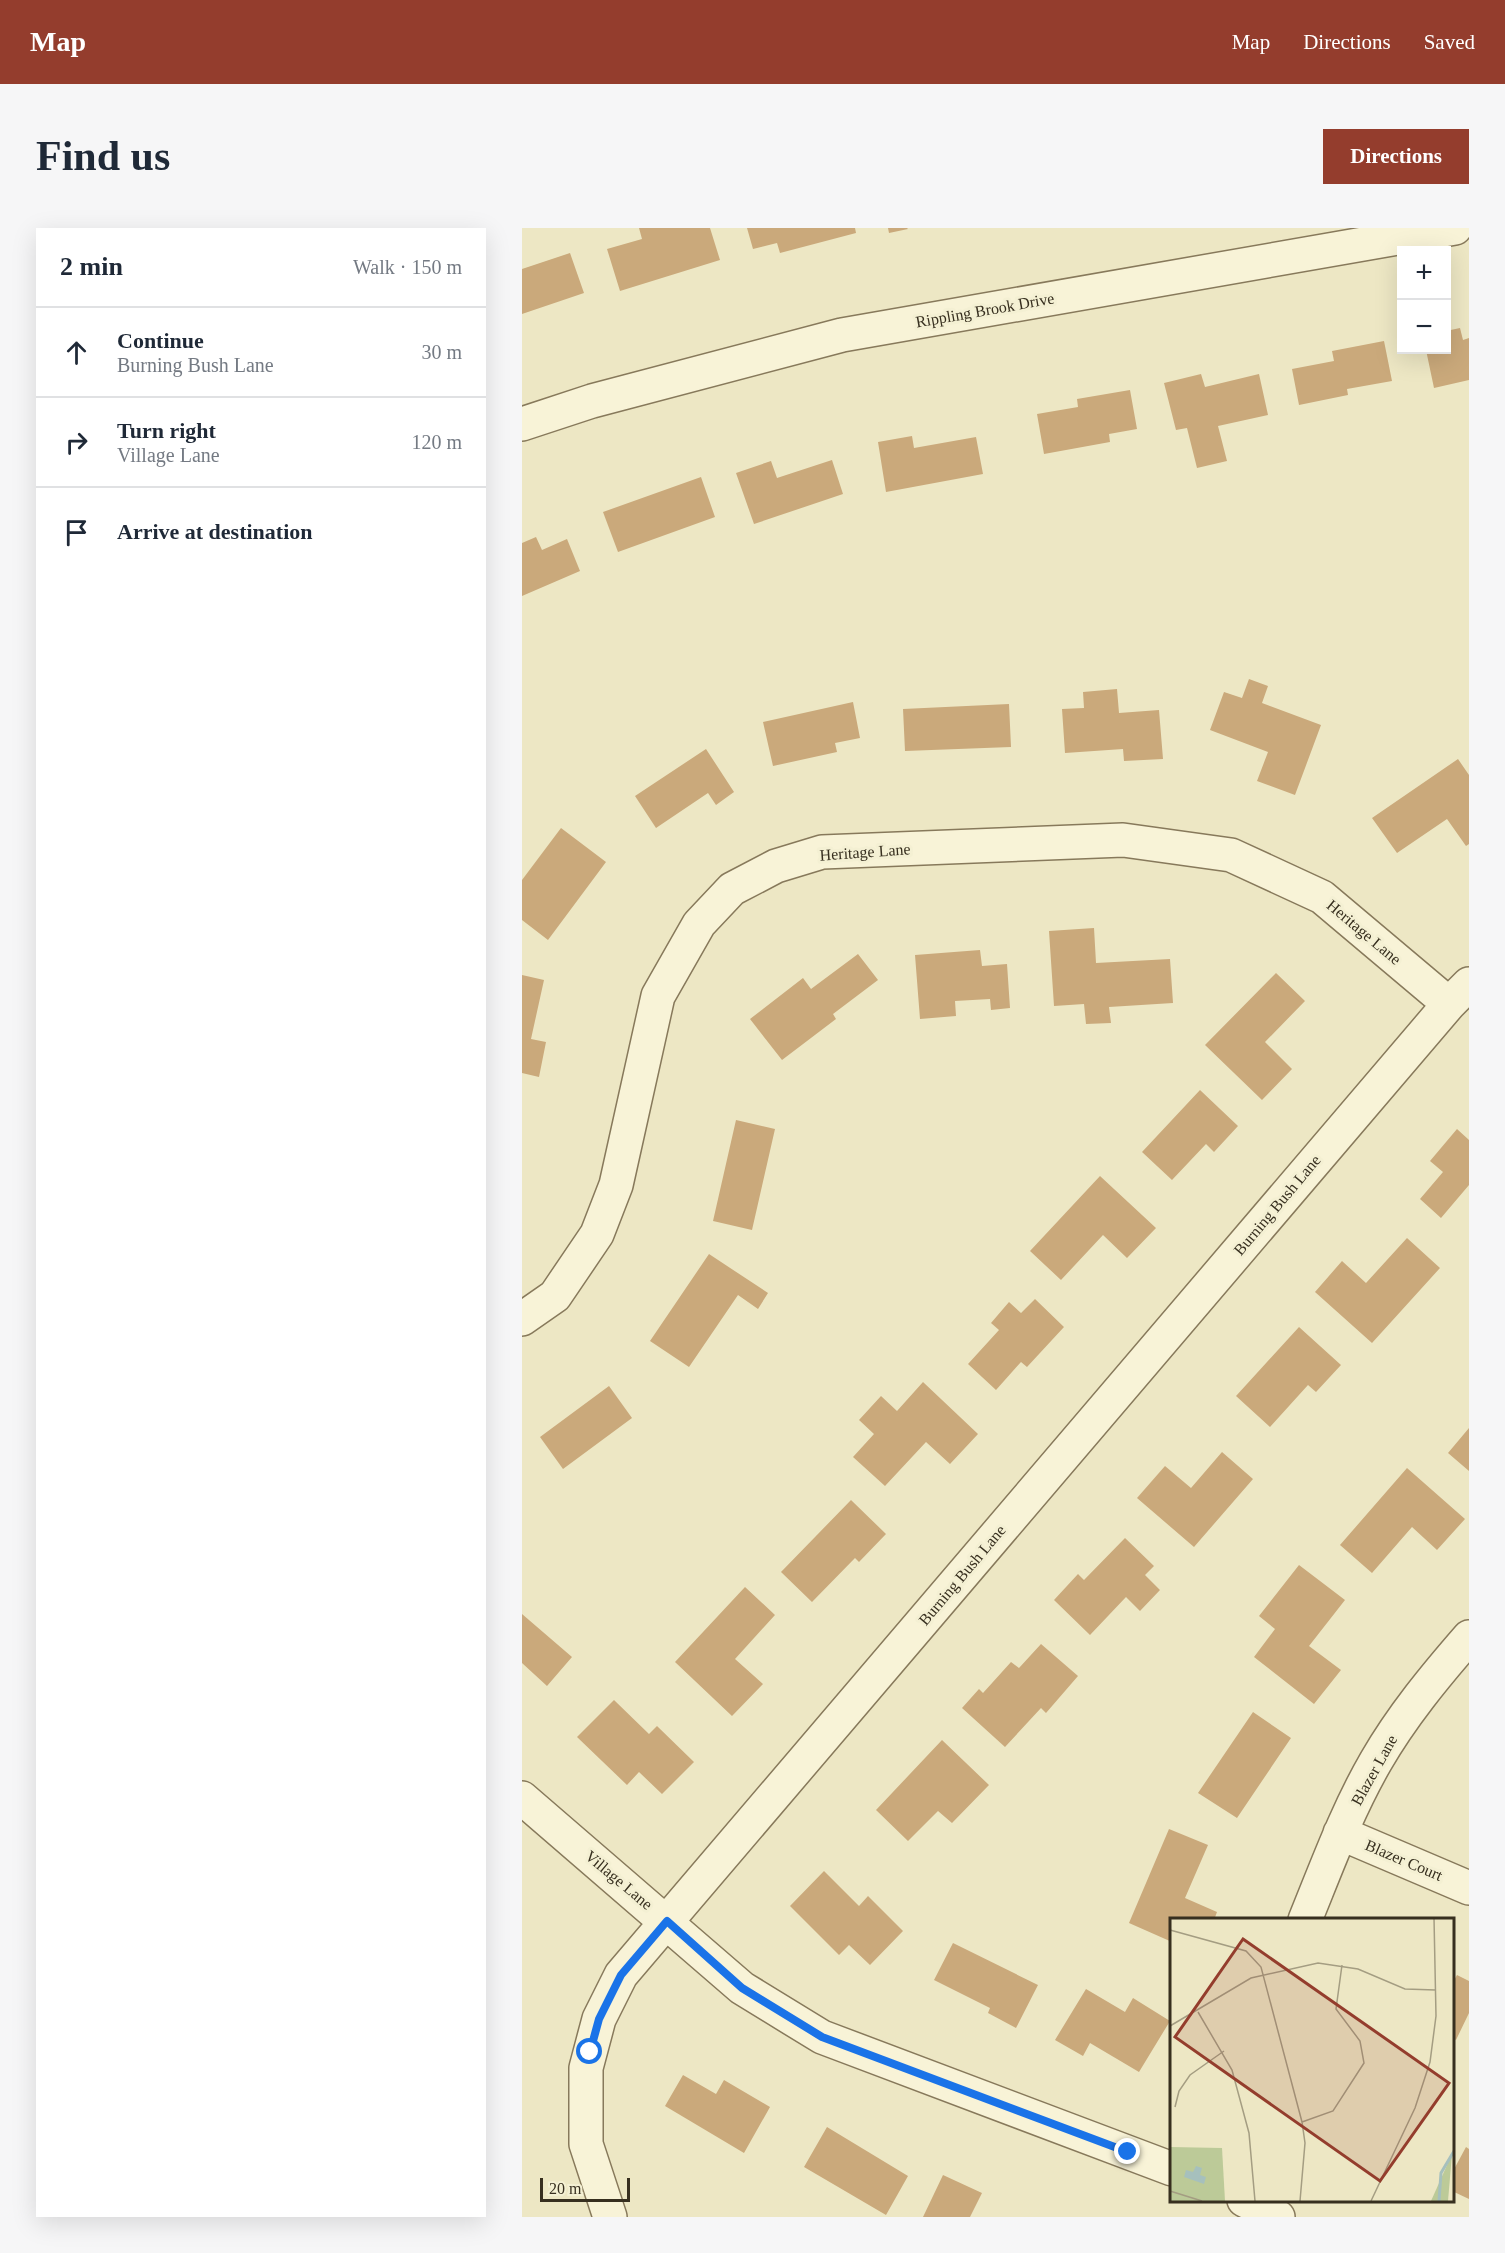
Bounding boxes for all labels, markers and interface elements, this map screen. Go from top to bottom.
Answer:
text: Map [30,26,86,57]
text: Map [1232,30,1270,54]
text: Directions [1303,30,1391,54]
text: Saved [1424,30,1475,54]
button: Directions [1323,129,1469,184]
text: Find us [36,133,170,179]
map controls [1397,246,1451,354]
button: + [1397,246,1451,300]
text: 2 min [60,252,123,281]
text: Walk · 150 m [353,256,462,278]
street label: Rippling Brook Drive [914,289,1056,332]
button: − [1397,300,1451,354]
text: Continue [117,328,204,353]
icon: ahead [60,336,93,369]
text: 30 m [421,341,462,363]
text: Burning Bush Lane [117,354,274,376]
text: Turn right [117,418,216,443]
icon: right [60,426,93,459]
text: 120 m [411,431,462,453]
text: Village Lane [117,444,220,466]
icon: arrive [60,516,93,549]
text: Arrive at destination [117,519,313,544]
street label: Heritage Lane [819,840,911,865]
street label: Heritage Lane [1323,896,1404,969]
street label: Burning Bush Lane [1230,1152,1325,1259]
street label: Burning Bush Lane [915,1522,1010,1629]
street label: Blazer Lane [1348,1732,1400,1808]
street label: Blazer Court [1363,1836,1446,1884]
street label: Village Lane [581,1847,656,1914]
inset map [1170,1918,1454,2202]
route start [576,2038,602,2064]
route end [1114,2138,1140,2164]
scale bar [540,2175,630,2202]
text: 20 m [549,2180,581,2197]

